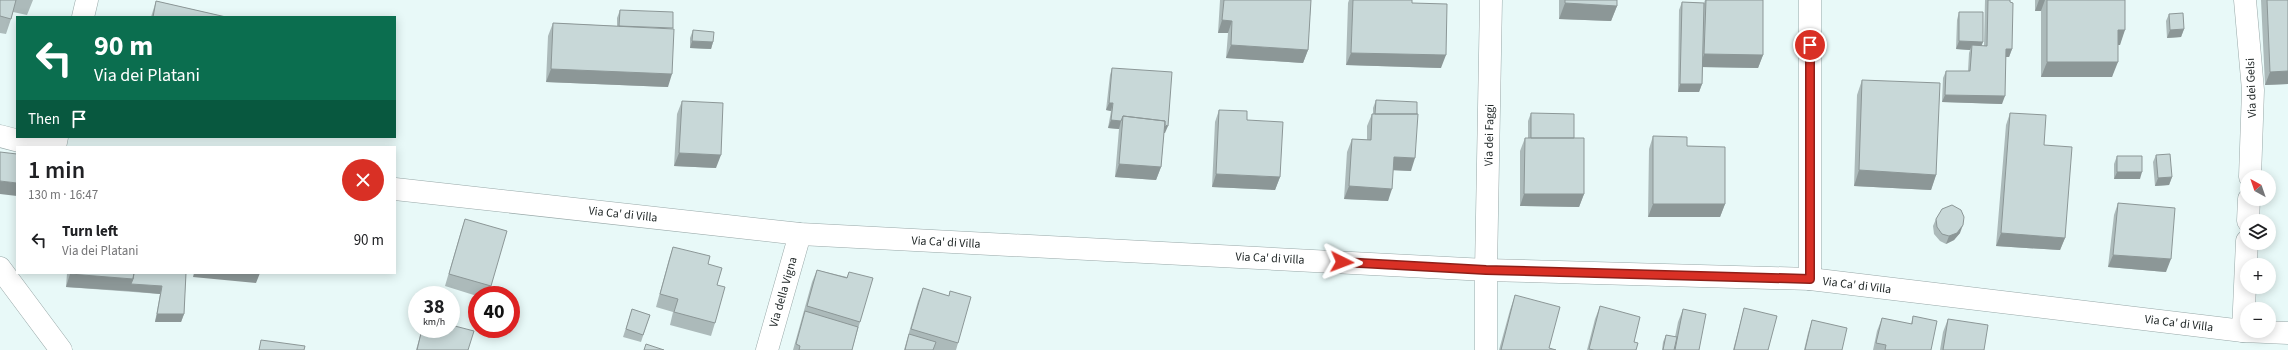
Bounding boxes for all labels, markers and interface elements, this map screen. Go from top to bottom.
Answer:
text: 90 m [94,26,153,66]
pin [1793,28,1827,62]
icon: left [28,32,80,84]
icon: arrive [1799,34,1821,56]
street label: Via dei Gelsi [2242,58,2261,118]
text: Via dei Platani [94,63,200,88]
street label: Via dei Faggi [1480,104,1499,166]
icon: arrive [68,108,90,130]
text: Then [28,109,60,130]
text: 1 min [28,153,85,188]
button: close [342,159,384,201]
north arrow [2240,170,2276,206]
map controls [2240,170,2276,338]
text: 130 m · 16:47 [28,186,98,204]
street label: Via Ca' di Villa [588,202,658,227]
button: layers [2240,214,2276,250]
text: Turn left [62,221,118,242]
icon: left [28,229,50,251]
text: 90 m [354,230,384,251]
street label: Via Ca' di Villa [911,232,981,253]
position arrow [1321,241,1363,283]
text: Via dei Platani [62,242,139,260]
street label: Via Ca' di Villa [1235,248,1305,269]
street label: Via della Vigna [765,255,802,329]
button: + [2240,258,2276,294]
street label: Via Ca' di Villa [1822,273,1892,298]
speed limit sign: 40 [468,286,520,338]
text: 38 [423,293,445,321]
button: − [2240,302,2276,338]
street label: Via Ca' di Villa [2144,311,2214,336]
text: km/h [423,315,445,329]

